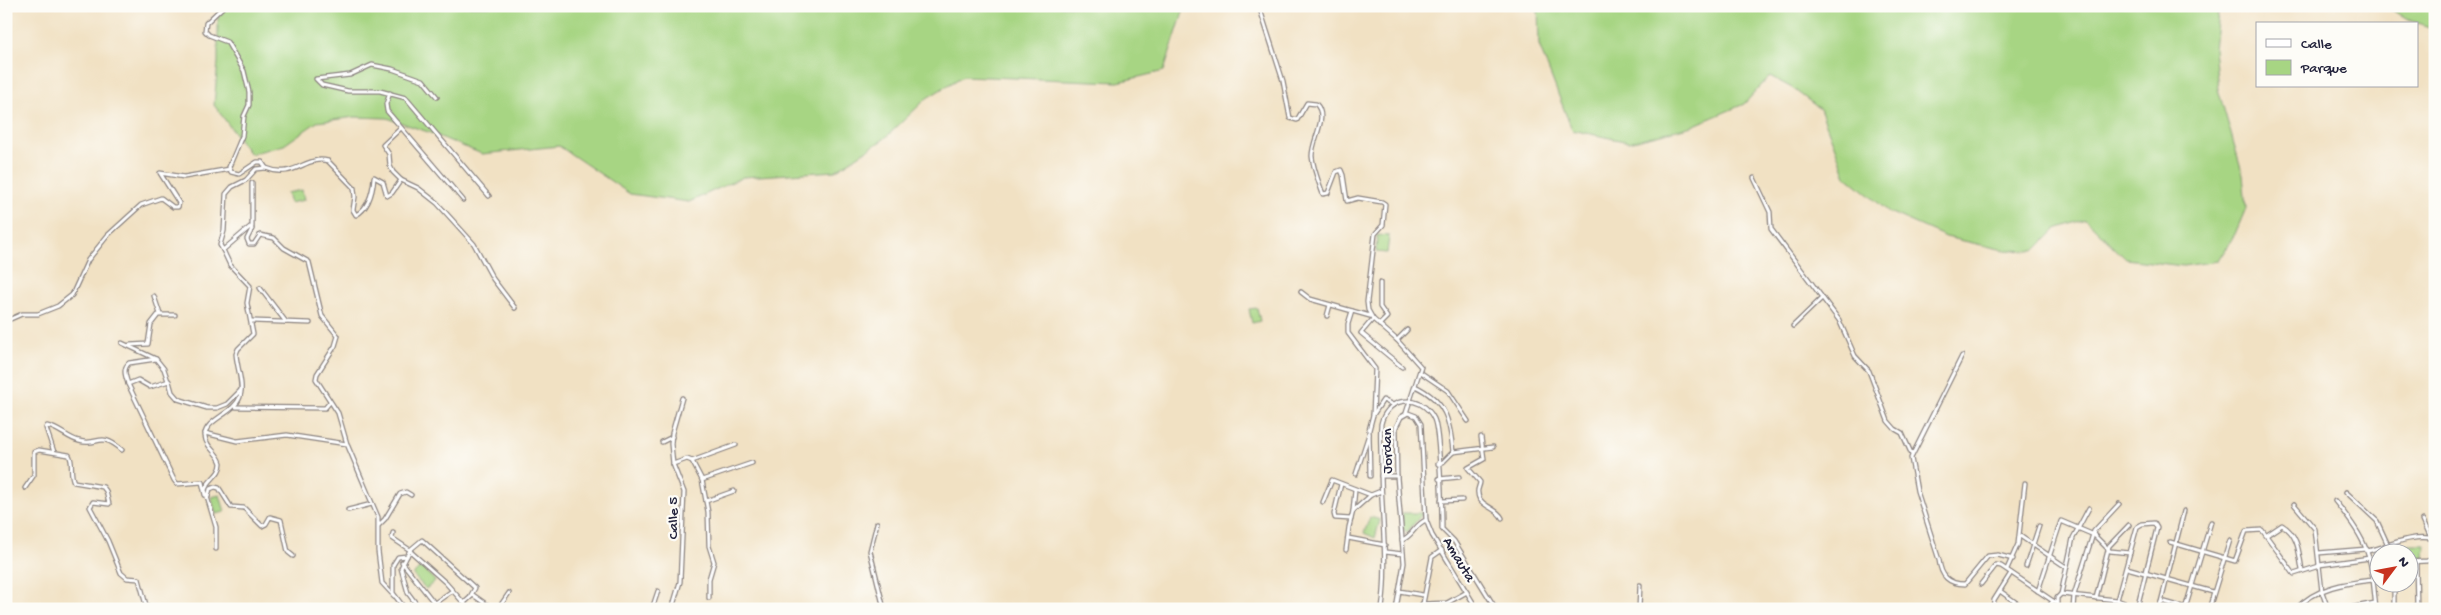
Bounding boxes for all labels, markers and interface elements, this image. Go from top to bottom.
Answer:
legend [2256,22,2418,88]
text: Calle [2301,36,2332,54]
text: Parque [2300,60,2347,78]
street label: Jordan [1379,428,1397,474]
street label: Calle 5 [665,497,683,539]
street label: Amauta [1438,534,1479,586]
north arrow [2368,542,2418,592]
text: N [2393,554,2413,571]

